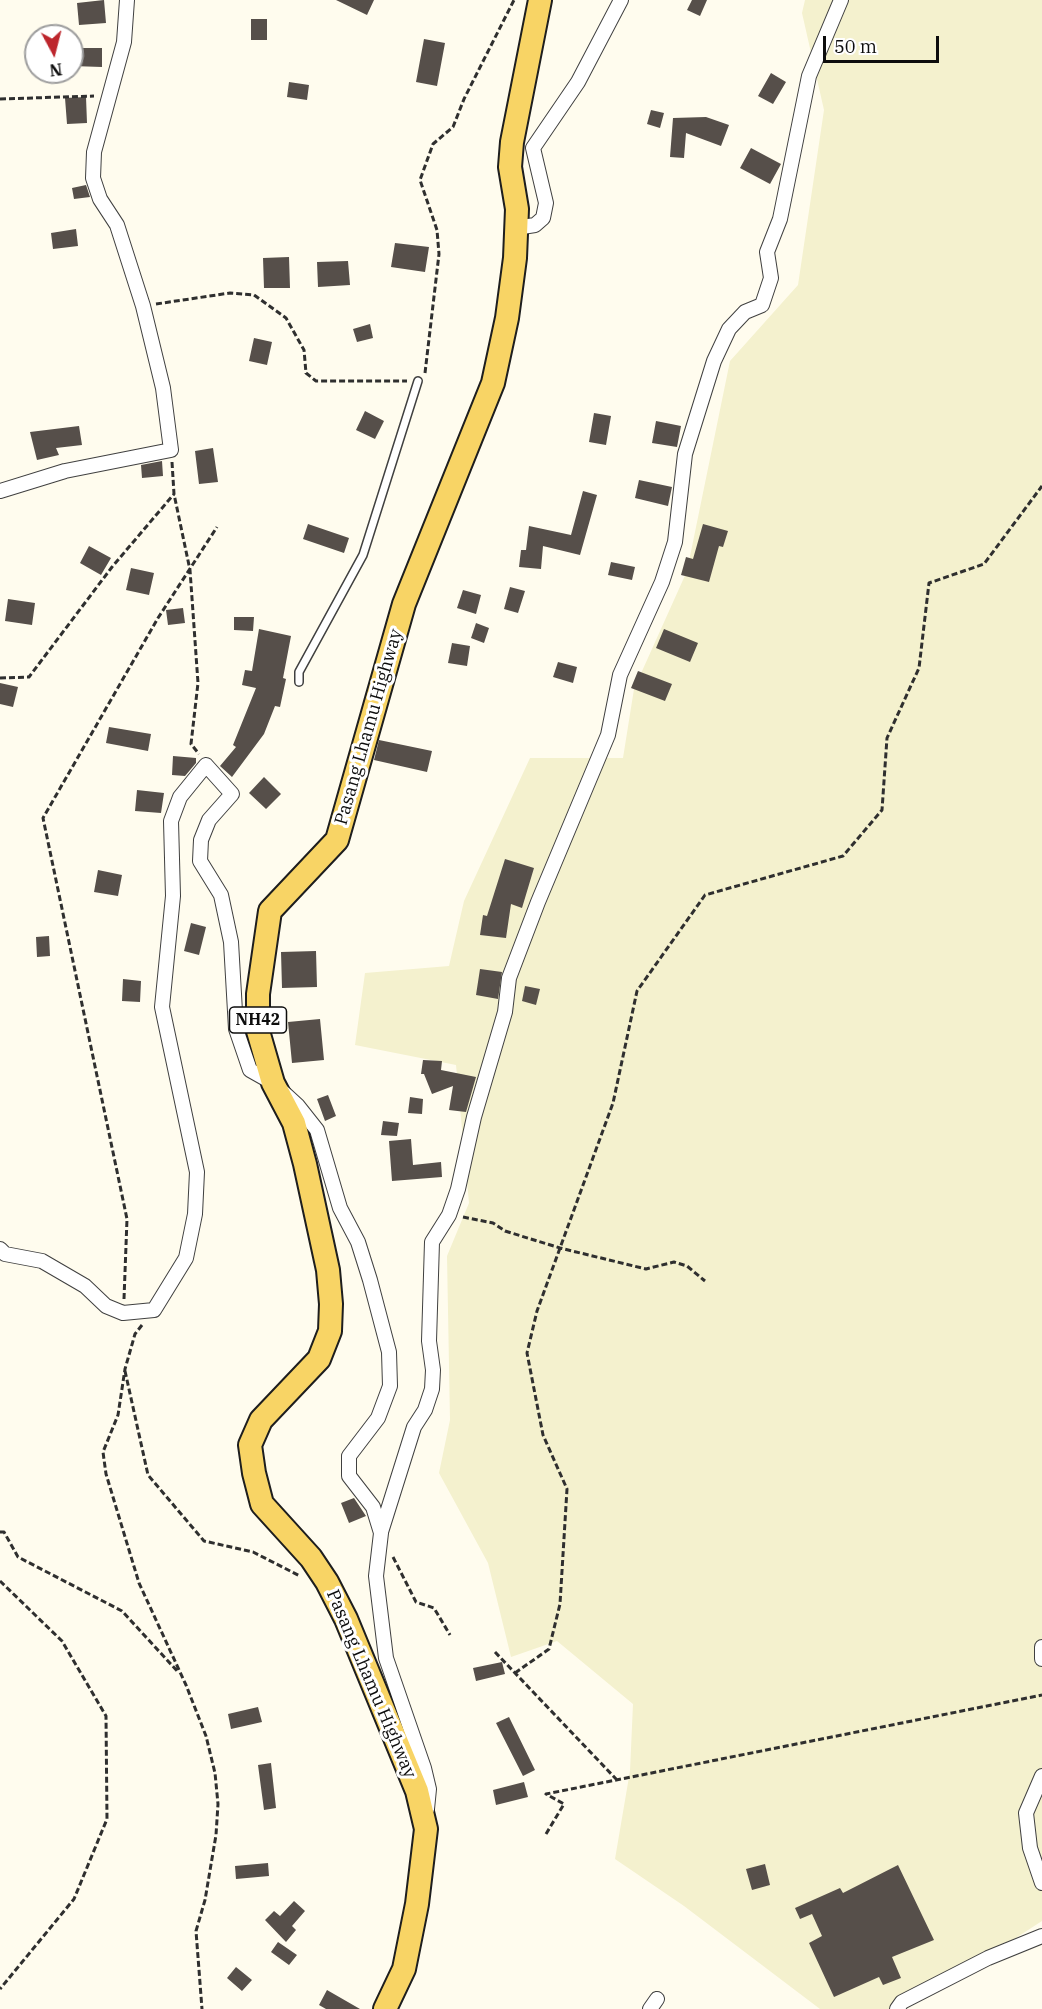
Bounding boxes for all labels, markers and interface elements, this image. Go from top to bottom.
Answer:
north arrow [24,24,84,84]
scale bar [826,24,942,62]
text: 50 m [834,35,877,58]
text: N [48,59,63,81]
street label: Pasang Lhamu Highway [331,627,407,827]
road number: NH42 [230,1007,286,1033]
street label: Pasang Lhamu Highway [321,1586,421,1782]

